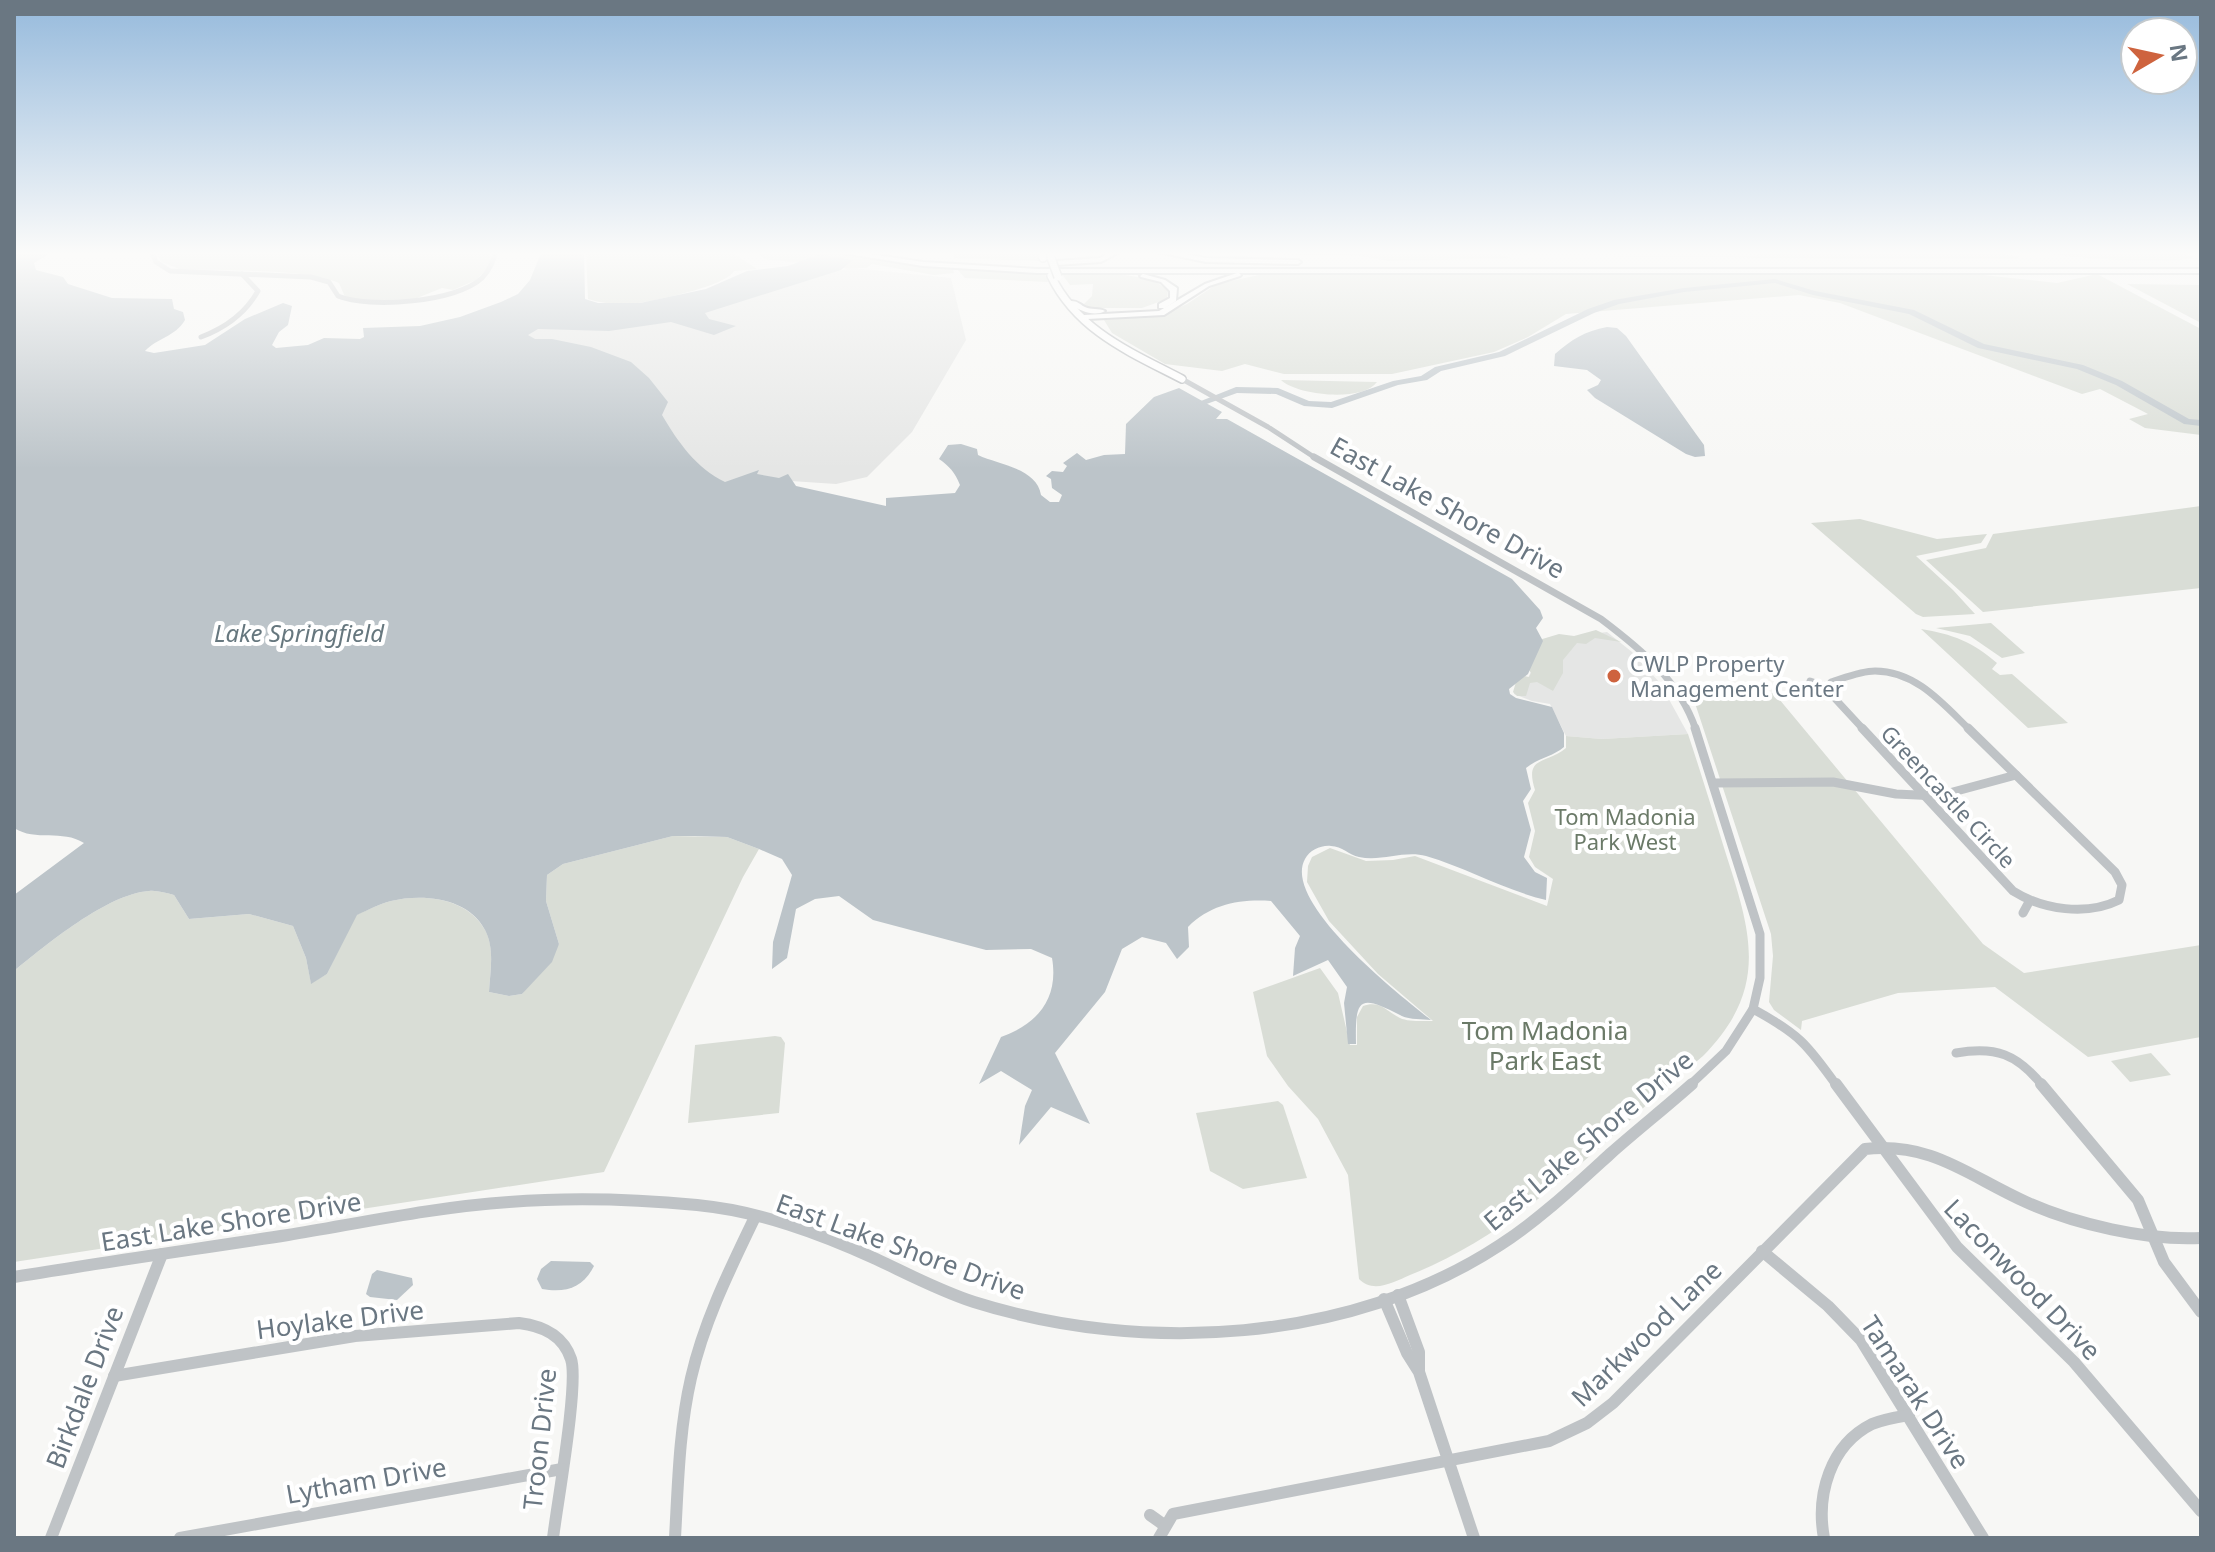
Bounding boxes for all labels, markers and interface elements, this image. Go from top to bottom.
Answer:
north arrow [2119,16,2199,96]
text: N [2164,42,2196,64]
street label: East Lake Shore Drive [1324,427,1572,587]
water label: Lake Springfield [214,616,385,649]
place label: CWLP Property Management Center [1630,648,1844,703]
marker: CWLP Property Management Center [1605,667,1623,685]
street label: Greencastle Circle [1875,718,2023,874]
park label: Tom Madonia Park West [1554,801,1696,856]
park label: Tom Madonia Park East [1462,1012,1628,1078]
street label: East Lake Shore Drive [1476,1042,1700,1238]
street label: East Lake Shore Drive [98,1183,364,1259]
street label: East Lake Shore Drive [771,1184,1031,1308]
street label: Laconwood Drive [1937,1190,2109,1368]
street label: Markwood Lane [1563,1252,1729,1414]
street label: Hoylake Drive [254,1291,426,1347]
street label: Birkdale Drive [37,1301,131,1473]
street label: Tamarak Drive [1853,1309,1979,1475]
street label: Troon Drive [514,1367,564,1511]
street label: Lytham Drive [283,1448,449,1512]

